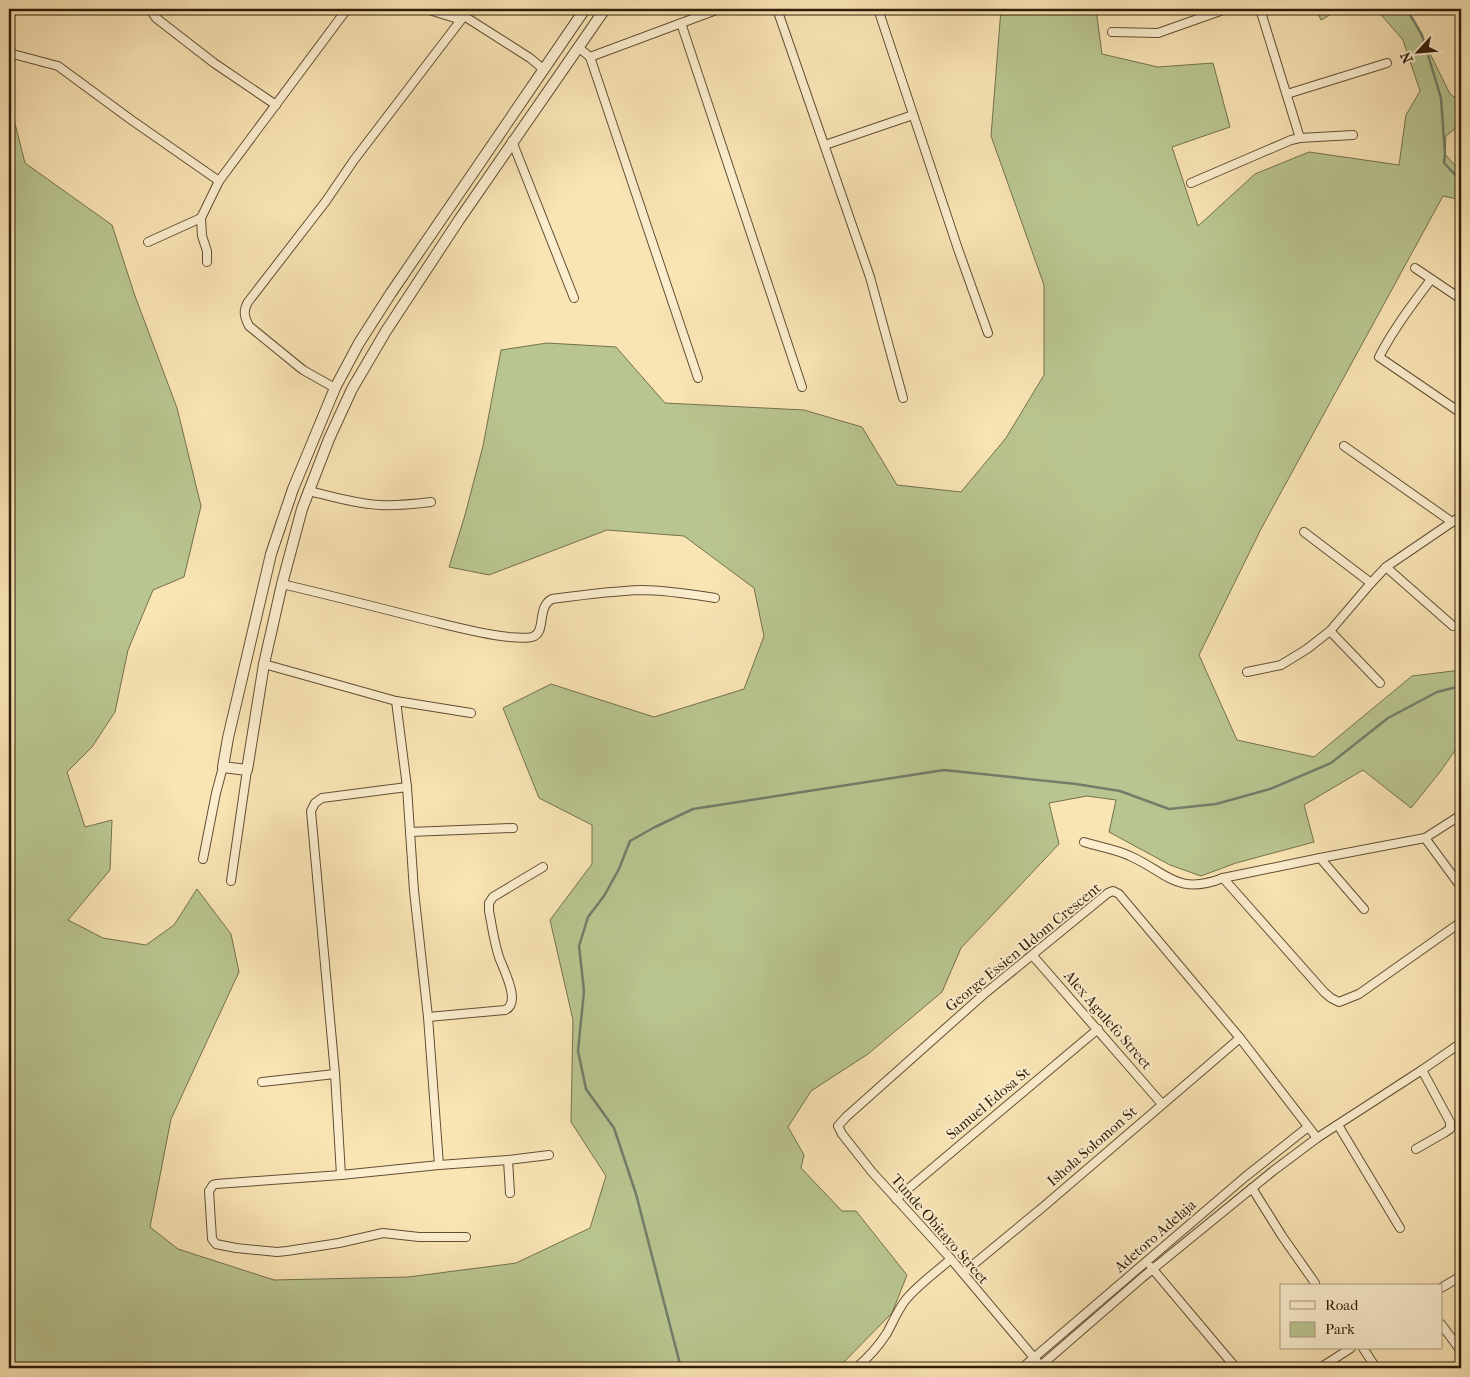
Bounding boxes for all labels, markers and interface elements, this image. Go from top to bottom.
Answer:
north arrow [1392,28,1442,78]
text: N [1397,49,1417,66]
street label: George Essien Udom Crescent [942,878,1105,1015]
street label: Alex Agulefo Street [1059,966,1156,1074]
street label: Samuel Edosa St [942,1062,1034,1143]
street label: Ishola Solomon St [1043,1102,1141,1190]
street label: Tunde Obitayo Street [887,1170,993,1288]
street label: Adetoro Adelaja [1110,1195,1200,1277]
legend [1280,1284,1442,1350]
text: Road [1325,1296,1359,1314]
text: Park [1325,1320,1355,1338]

